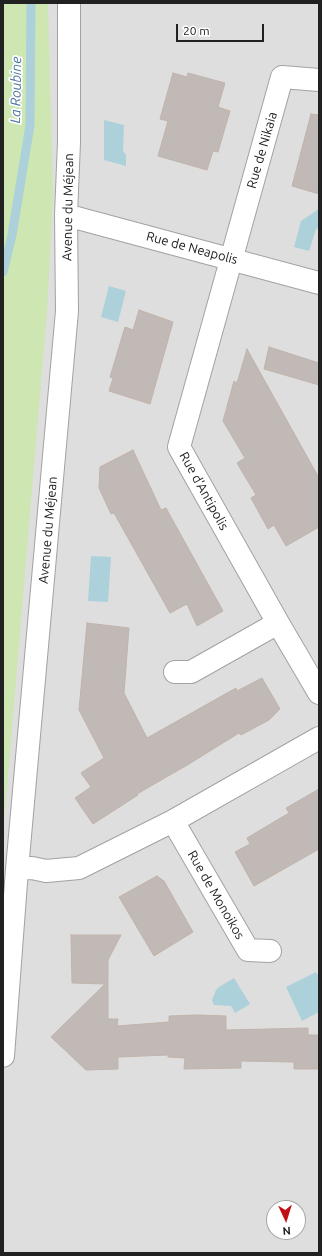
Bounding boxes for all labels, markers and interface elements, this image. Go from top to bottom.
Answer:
scale bar [178,16,266,42]
text: 20 m [183,24,210,37]
water label: La Roubine [7,57,25,123]
street label: Rue de Nikaia [244,110,280,190]
street label: Avenue du Méjean [59,153,77,261]
street label: Rue de Neapolis [145,228,239,268]
street label: Rue d'Antipolis [176,449,232,533]
street label: Avenue du Méjean [36,476,60,584]
street label: Rue de Monoikos [184,848,248,942]
north arrow [266,1200,306,1240]
text: N [282,1225,291,1237]

